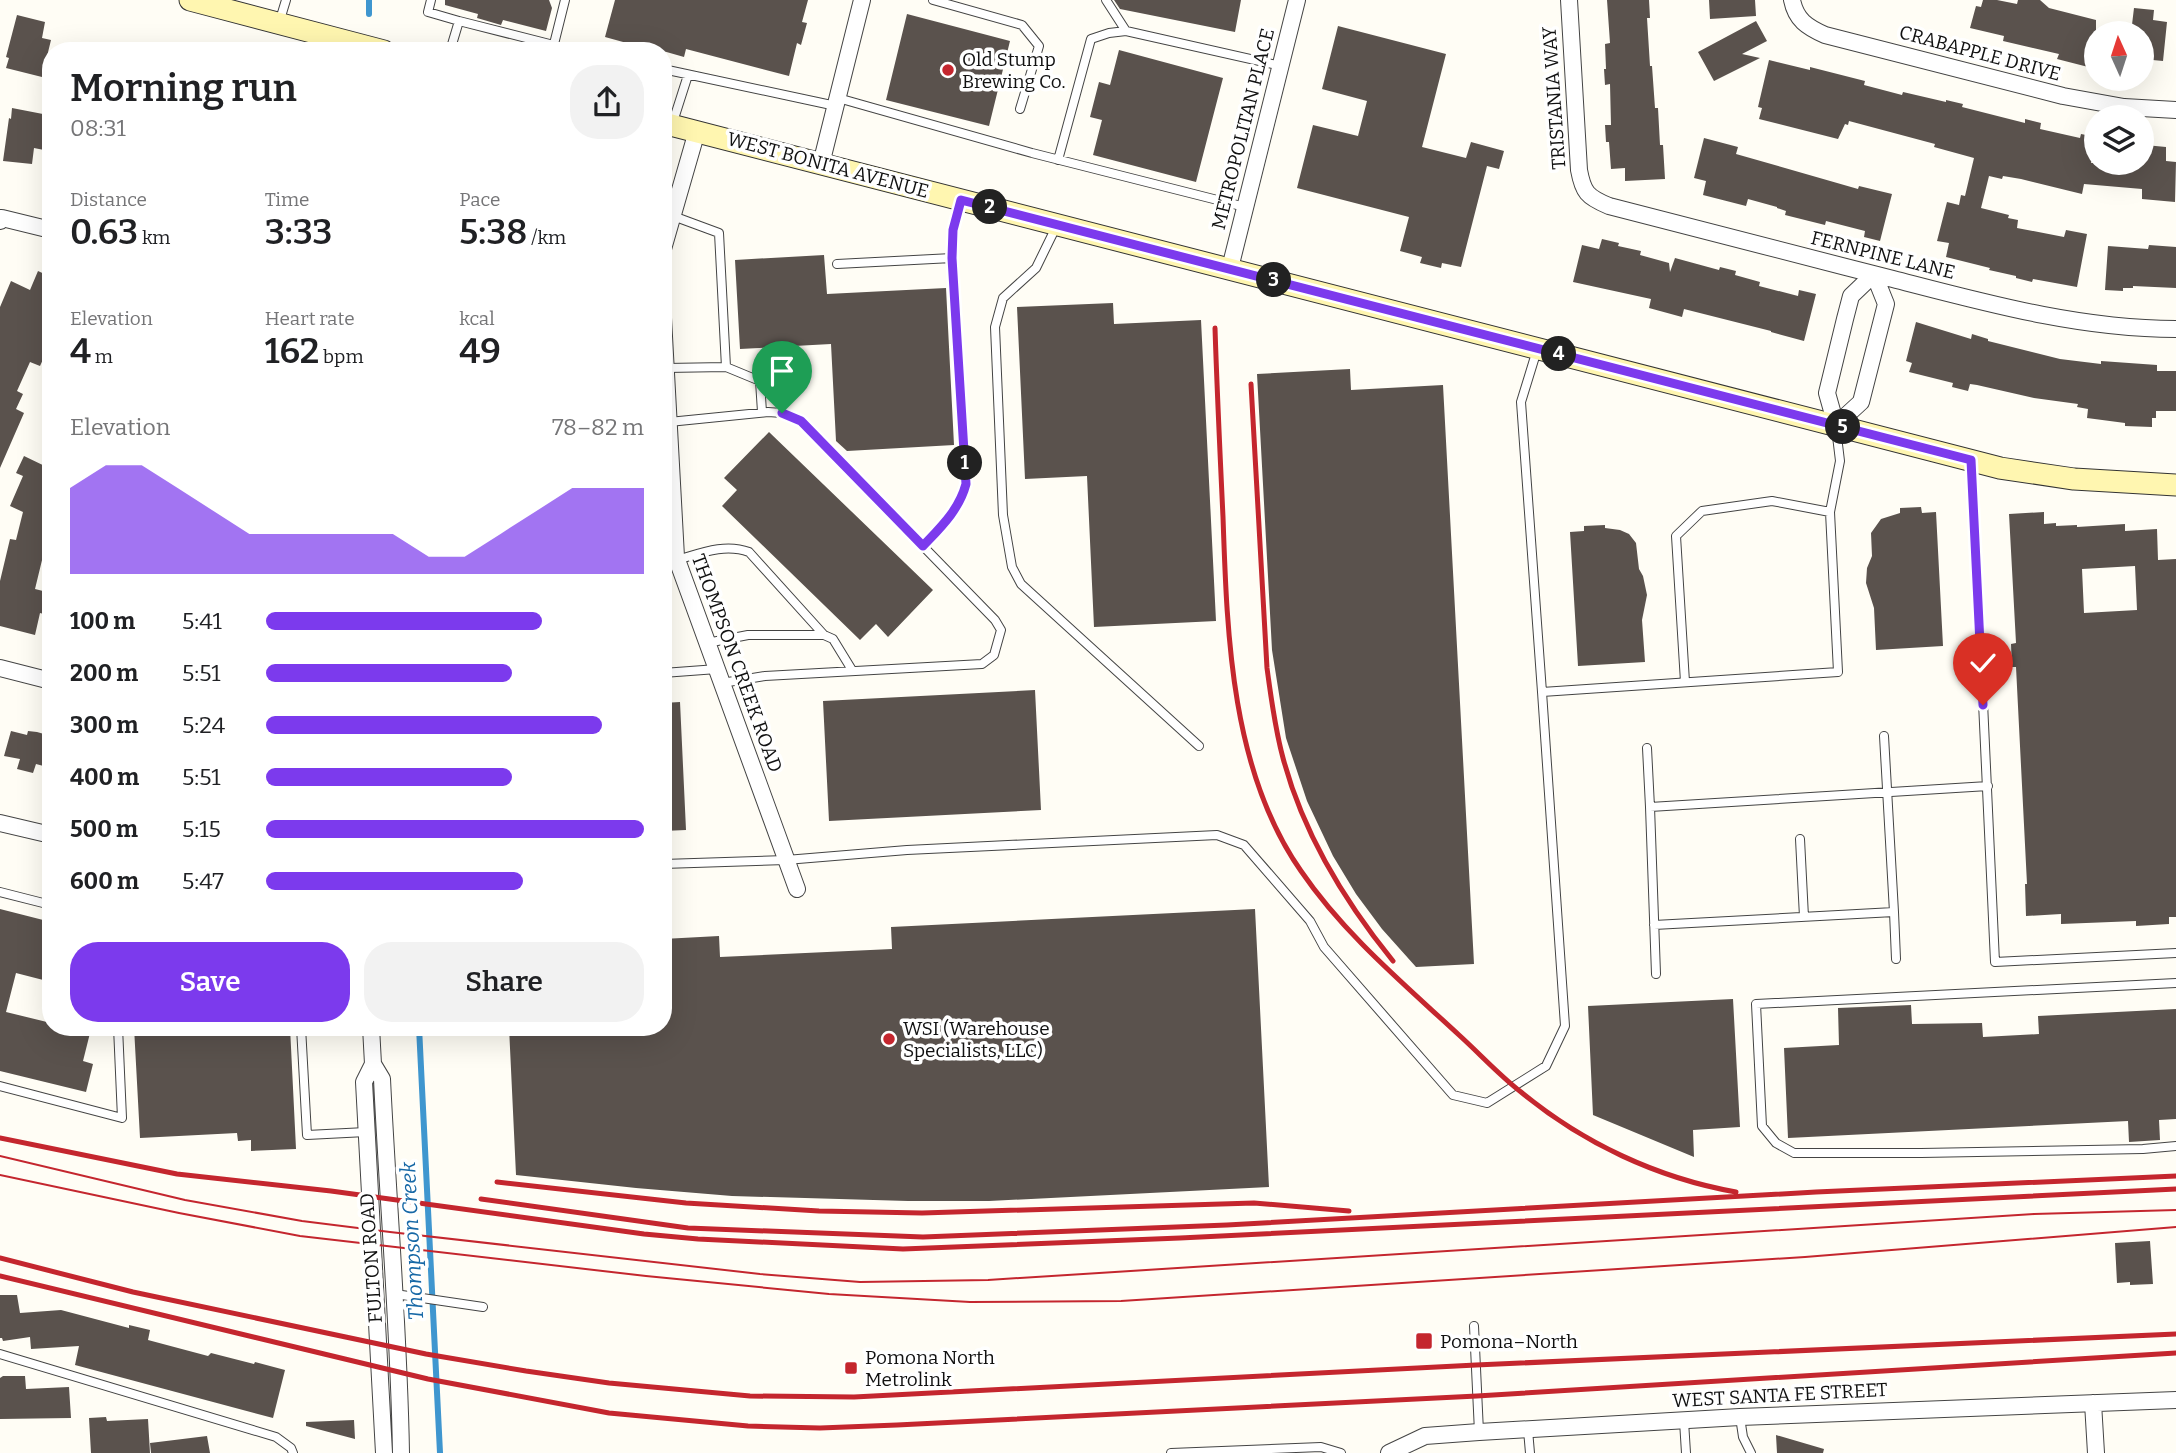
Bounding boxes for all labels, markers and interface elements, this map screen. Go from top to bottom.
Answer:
street label: CRABAPPLE DRIVE [1897,20,2063,86]
north arrow [2084,21,2154,91]
map controls [2084,21,2154,175]
street label: TRISTANIA WAY [1537,25,1570,170]
street label: METROPOLITAN PLACE [1207,26,1279,232]
place label: Old Stump Brewing Co. [962,48,1065,93]
marker: Old Stump Brewing Co. [940,62,956,78]
text: Morning run [70,65,297,111]
button: share [570,65,644,139]
button: layers [2084,105,2154,175]
text: 08:31 [70,114,126,142]
street label: WEST BONITA AVENUE [725,127,931,203]
text: Distance [70,188,147,211]
text: Time [265,188,310,211]
text: Pace [459,188,500,211]
pin: 2 [972,190,1007,224]
text: 2 [984,195,995,218]
text: 0.63 [70,211,138,253]
text: 3:33 [265,211,332,253]
text: 5:38 [459,211,527,253]
text: km [138,226,170,249]
text: /km [527,226,566,249]
street label: FERNPINE LANE [1809,226,1957,284]
pin: 3 [1256,262,1292,298]
text: 3 [1268,268,1279,291]
text: Elevation [70,307,153,330]
text: Heart rate [265,307,355,330]
text: kcal [459,307,495,330]
text: 4 [70,330,91,372]
text: 162 [265,330,319,372]
text: 49 [459,330,501,372]
pin: 4 [1542,336,1576,372]
pin [752,341,812,413]
text: 4 [1553,342,1564,365]
text: m [91,345,113,368]
text: bpm [319,345,364,368]
icon: arrive [763,352,801,390]
pin: 5 [1826,410,1860,444]
text: Elevation [70,413,170,441]
text: 78–82 m [552,413,644,441]
text: 5 [1837,415,1848,438]
pin: 1 [948,446,982,480]
text: 1 [960,451,969,474]
street label: THOMPSON CREEK ROAD [687,551,787,775]
text: 100 m [70,607,135,635]
text: 5:41 [182,607,222,635]
pin [1953,633,2013,705]
icon: check [1964,644,2002,682]
text: 200 m [70,659,138,687]
text: 5:51 [182,659,221,687]
text: 300 m [70,711,139,739]
text: 5:24 [182,711,225,739]
text: 400 m [70,763,139,791]
text: 5:51 [182,763,221,791]
text: 500 m [70,815,138,843]
text: 5:15 [182,815,221,843]
text: 600 m [70,867,139,895]
text: 5:47 [182,867,224,895]
button: Save [70,942,350,1022]
button: Share [364,942,644,1022]
place label: WSI (Warehouse Specialists, LLC) [903,1017,1050,1062]
marker: WSI (Warehouse Specialists, LLC) [881,1031,897,1047]
water label: Thompson Creek [395,1160,429,1321]
street label: FULTON ROAD [355,1192,387,1324]
place label: Pomona–North [1440,1330,1578,1353]
marker: Pomona–North [1414,1331,1434,1351]
place label: Pomona North Metrolink [865,1346,995,1391]
marker: Pomona North Metrolink [843,1360,859,1376]
street label: WEST SANTA FE STREET [1672,1378,1888,1412]

